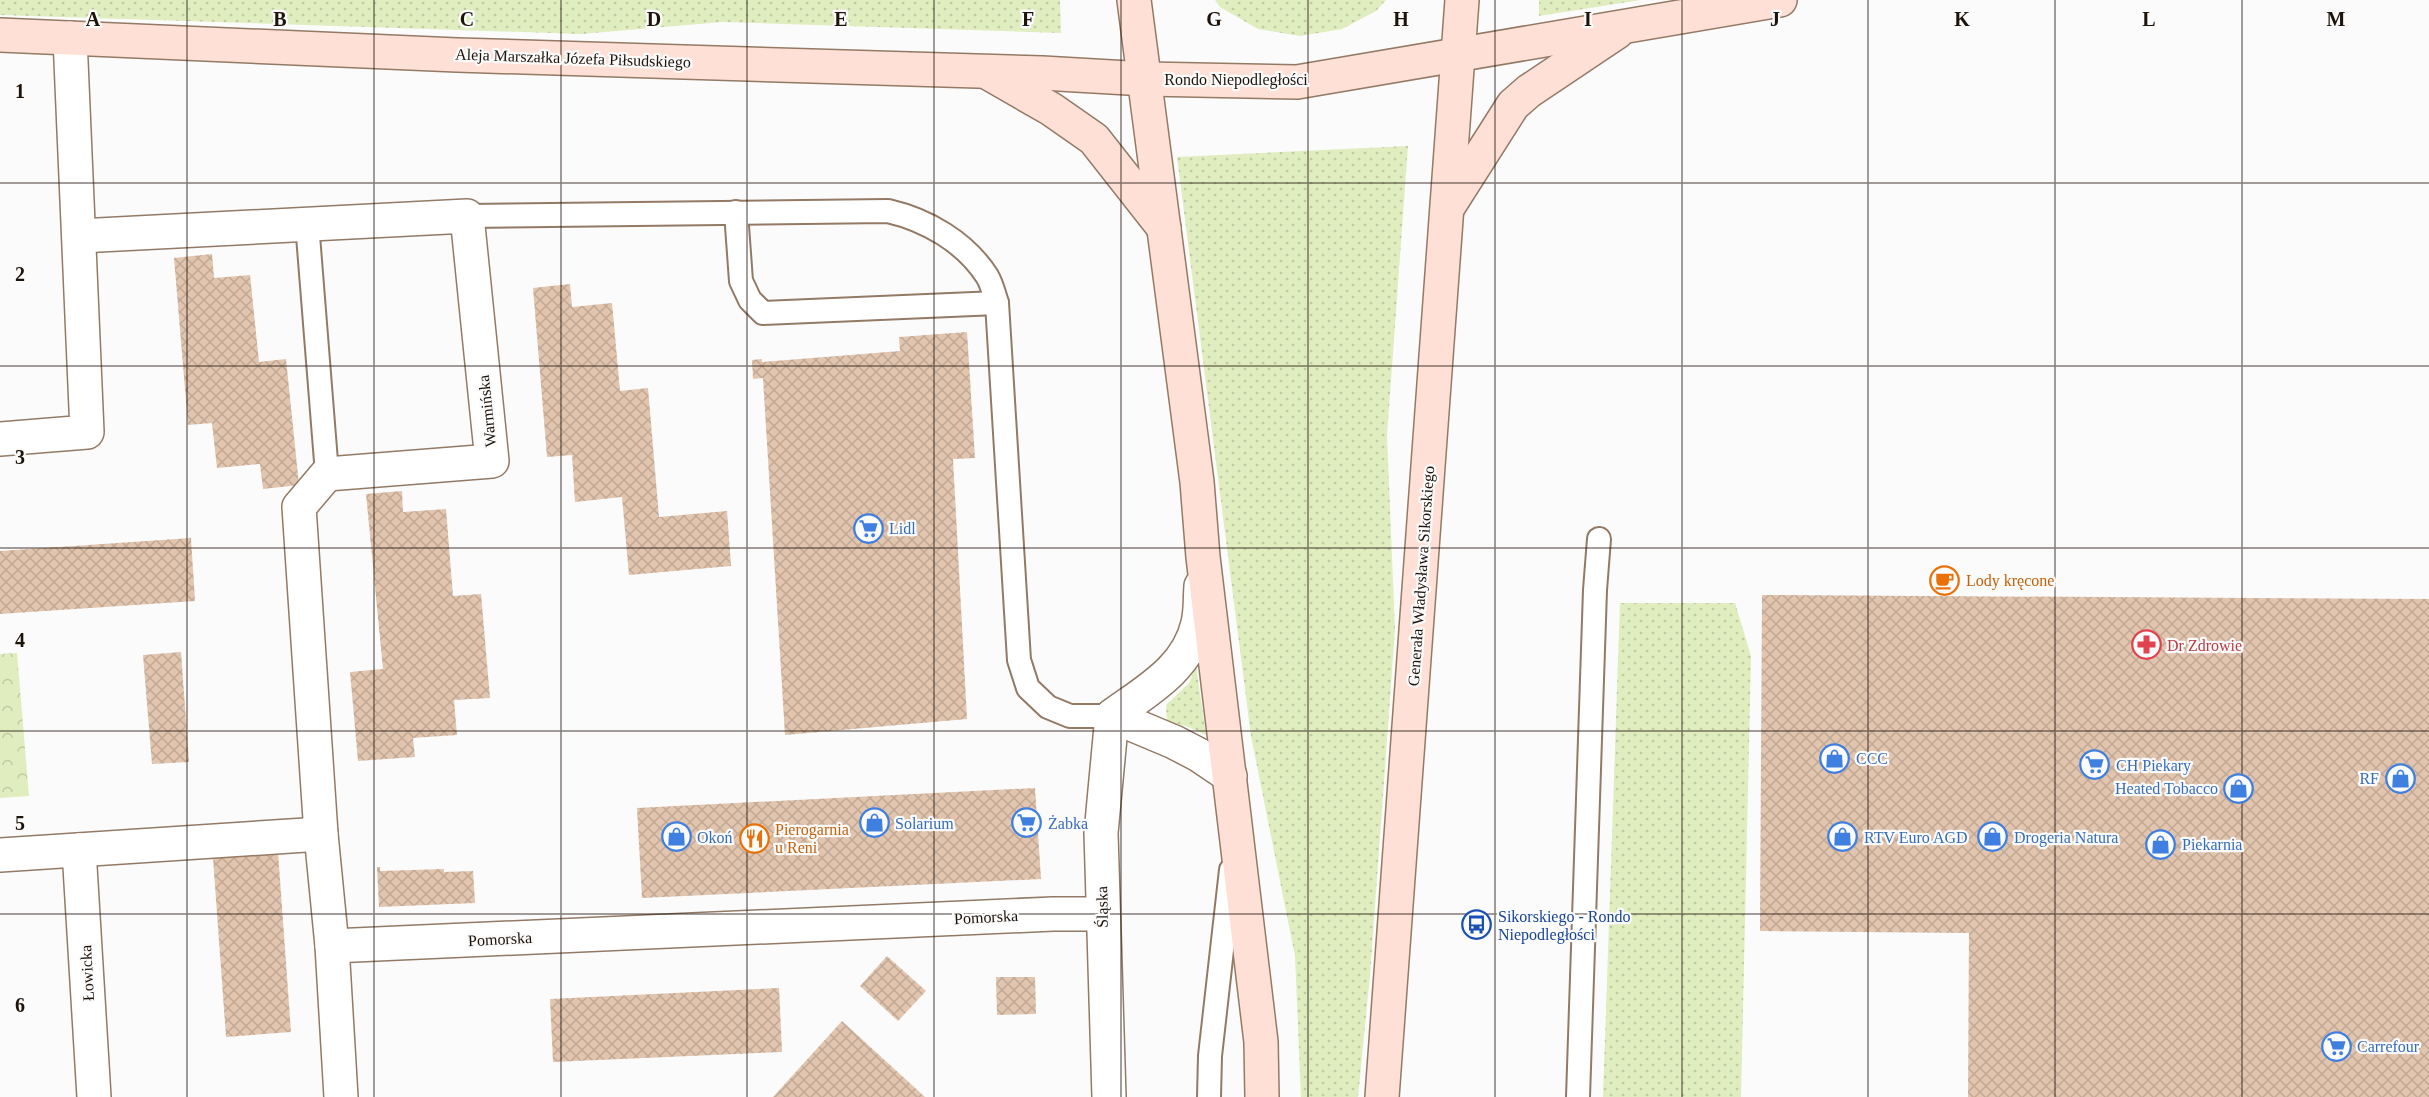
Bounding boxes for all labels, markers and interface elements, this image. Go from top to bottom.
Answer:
text: A [86,8,101,30]
text: B [273,8,287,30]
text: C [460,8,474,30]
text: D [647,8,661,30]
text: E [834,8,848,30]
text: F [1022,8,1034,30]
text: G [1206,8,1222,30]
text: H [1393,8,1409,30]
text: I [1584,8,1592,30]
text: J [1770,8,1780,30]
text: K [1954,8,1970,30]
text: L [2142,8,2156,30]
text: M [2327,8,2346,30]
street label: Aleja Marszałka Józefa Piłsudskiego [455,45,691,72]
street label: Rondo Niepodległości [1164,71,1308,89]
text: 1 [15,80,25,102]
text: 2 [15,263,25,285]
street label: Warmińska [475,374,499,448]
text: 3 [15,446,25,468]
street label: Generała Władysława Sikorskiego [1405,465,1438,687]
supermarket icon: Lidl [852,512,884,544]
place label: Lidl [889,520,916,537]
cafe icon: Lody kręcone [1929,564,1961,596]
place label: Lody kręcone [1966,572,2054,590]
text: 4 [15,629,25,651]
pharmacy icon: Dr Zdrowie [2130,629,2162,661]
place label: Dr Zdrowie [2167,637,2242,654]
shop icon: CCC [1819,742,1851,774]
supermarket icon: CH Piekary [2079,749,2111,781]
place label: CCC [1856,750,1888,767]
place label: CH Piekary [2116,757,2191,775]
shop icon: RF [2384,762,2416,794]
place label: RF [2359,770,2379,787]
shop icon: Heated Tobacco [2223,772,2255,804]
place label: Heated Tobacco [2115,780,2218,797]
shop icon: Solarium [858,807,890,839]
supermarket icon: Żabka [1011,807,1043,839]
text: 5 [15,812,25,834]
place label: Solarium [895,815,954,832]
place label: Żabka [1048,815,1088,832]
shop icon: Okoń [660,821,692,853]
place label: Pierogarnia u Reni [775,821,849,856]
shop icon: RTV Euro AGD [1827,821,1859,853]
shop icon: Drogeria Natura [1977,821,2009,853]
restaurant icon: Pierogarnia u Reni [738,822,770,854]
shop icon: Piekarnia [2145,828,2177,860]
place label: Okoń [697,829,733,846]
place label: RTV Euro AGD [1864,829,1968,846]
place label: Drogeria Natura [2014,829,2118,847]
place label: Piekarnia [2182,836,2242,853]
street label: Śląska [1092,886,1112,928]
street label: Pomorska [954,907,1018,927]
place label: Sikorskiego - Rondo Niepodległości [1498,908,1630,944]
bus stop icon: Sikorskiego - Rondo Niepodległości [1461,909,1493,941]
street label: Pomorska [468,929,532,949]
street label: Łowicka [77,945,97,1001]
text: 6 [15,994,25,1016]
supermarket icon: Carrefour [2320,1030,2352,1062]
place label: Carrefour [2357,1038,2420,1055]

